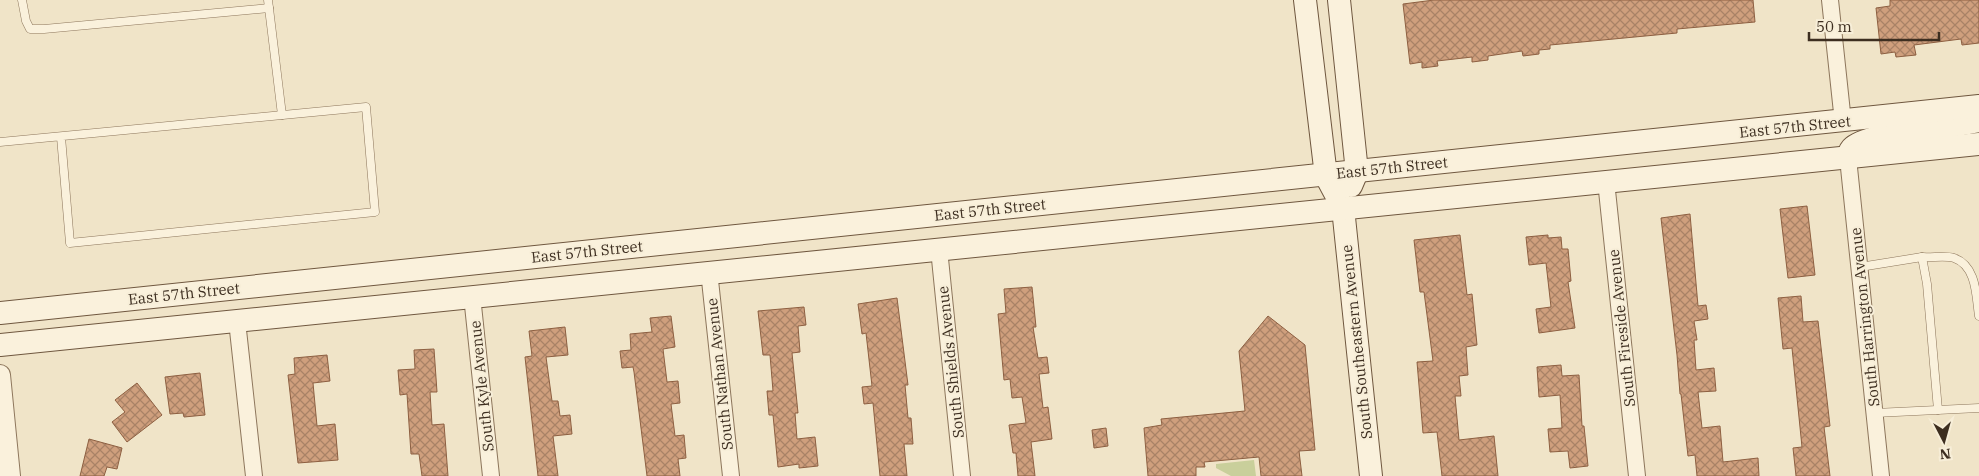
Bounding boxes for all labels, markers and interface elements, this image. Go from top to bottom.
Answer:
scale bar [1809,10,1939,42]
text: 50 m [1816,17,1852,36]
street label: East 57th Street [1738,111,1852,142]
street label: East 57th Street [1335,152,1449,183]
street label: East 57th Street [933,194,1047,225]
street label: South Harrington Avenue [1846,227,1883,408]
street label: East 57th Street [530,236,644,267]
street label: South Southeastern Avenue [1337,244,1376,440]
street label: South Fireside Avenue [1604,248,1639,408]
street label: East 57th Street [127,278,241,309]
street label: South Shields Avenue [933,285,968,439]
street label: South Nathan Avenue [702,297,737,451]
street label: South Kyle Avenue [465,320,498,453]
north arrow [1919,416,1969,466]
text: N [1939,444,1952,463]

